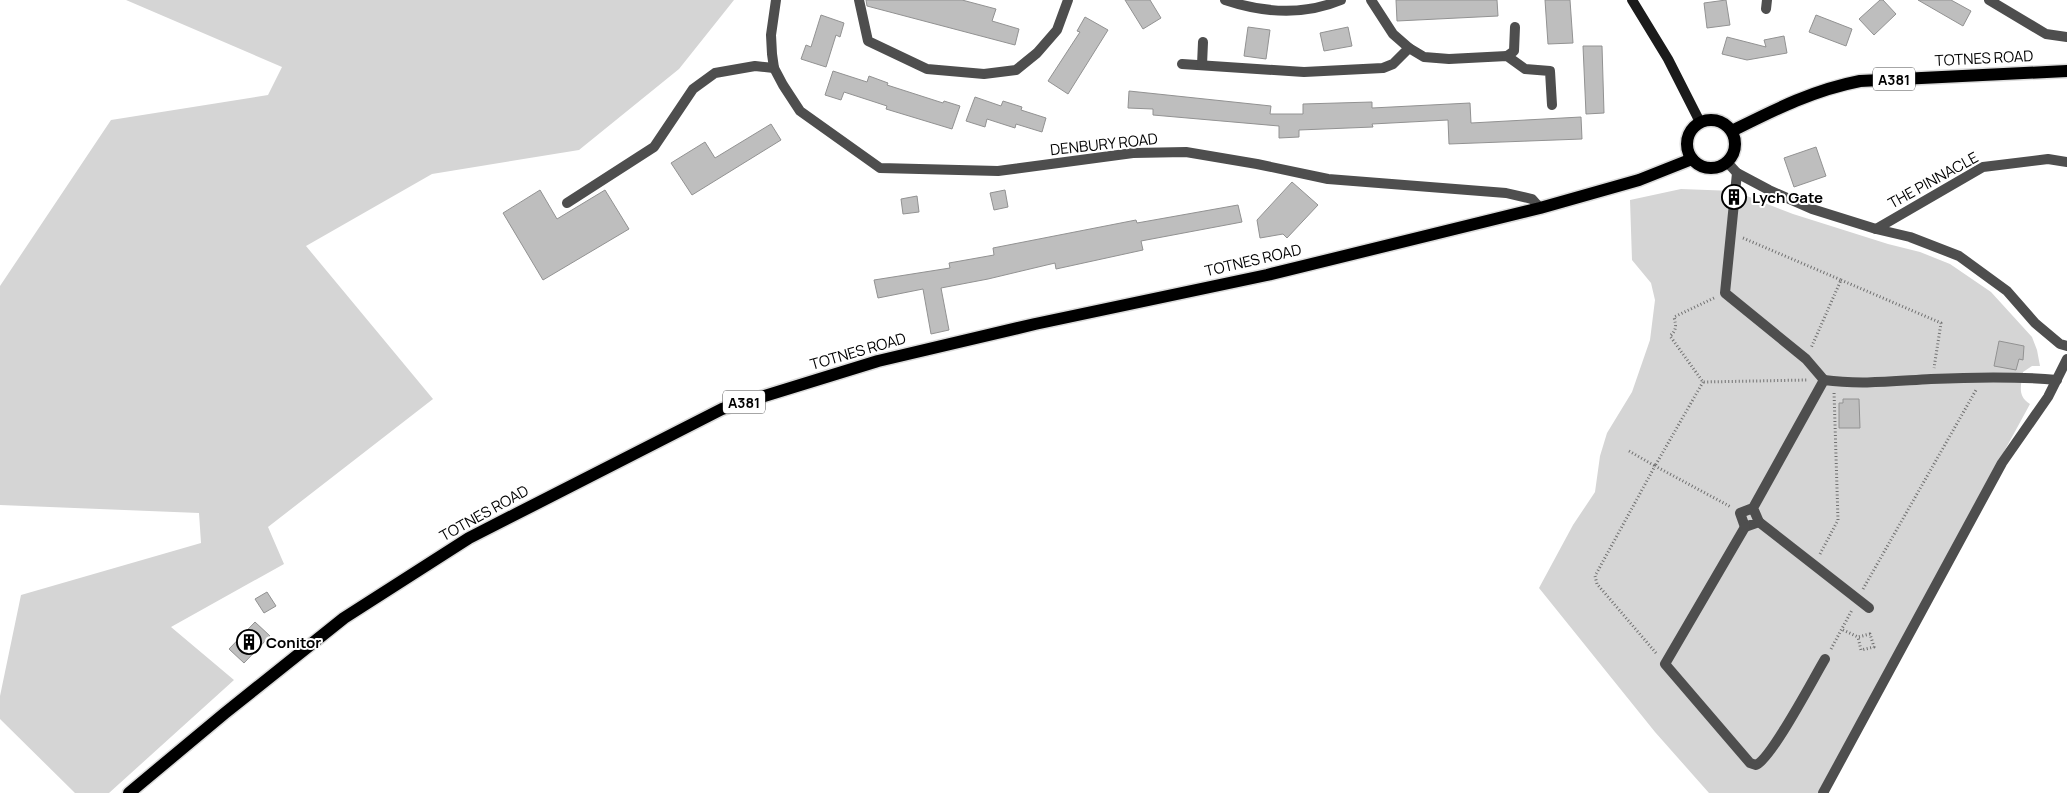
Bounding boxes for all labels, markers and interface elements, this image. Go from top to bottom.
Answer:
street label: TOTNES ROAD [1934,45,2034,71]
road number: A381 [1873,68,1915,90]
street label: DENBURY ROAD [1049,128,1159,160]
street label: THE PINNACLE [1884,147,1982,213]
building icon: Lych Gate [1721,184,1747,210]
place label: Lych Gate [1752,187,1823,208]
street label: TOTNES ROAD [1203,239,1303,281]
street label: TOTNES ROAD [808,327,908,375]
road number: A381 [723,391,765,414]
street label: TOTNES ROAD [436,480,532,546]
building icon: Conitor [236,629,262,655]
place label: Conitor [266,632,321,653]

